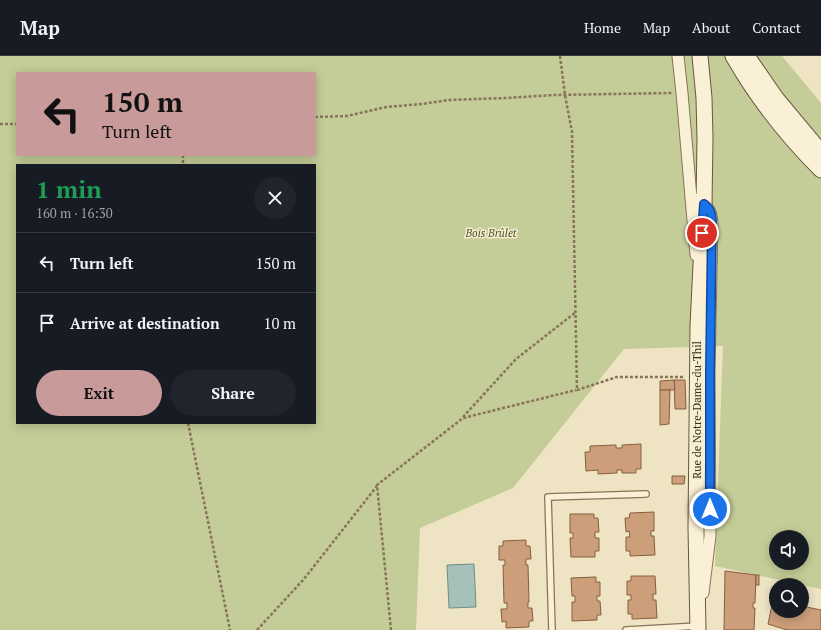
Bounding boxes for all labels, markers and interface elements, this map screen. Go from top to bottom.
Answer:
text: Map [20,15,60,40]
text: Home [584,18,621,37]
text: Map [643,18,670,37]
text: About [692,18,730,37]
text: Contact [752,18,801,37]
text: 150 m [102,83,183,120]
icon: left [36,88,88,140]
text: Turn left [102,119,172,143]
text: 1 min [36,173,102,205]
button: close [254,177,296,219]
text: 160 m · 16:30 [36,204,113,222]
pin [685,216,719,250]
icon: arrive [691,222,713,244]
park label: Bois Brûlet [464,226,517,240]
icon: left [36,252,58,274]
text: Turn left [70,253,134,273]
text: 150 m [255,253,296,273]
icon: arrive [36,312,58,334]
text: Arrive at destination [70,313,220,333]
text: 10 m [263,313,296,333]
street label: Rue de Notre-Dame-du-Thil [690,341,704,479]
button: Exit [36,370,162,416]
button: Share [170,370,296,416]
position arrow [689,488,731,530]
map controls [769,530,809,618]
button: sound [769,530,809,570]
button: search [769,578,809,618]

